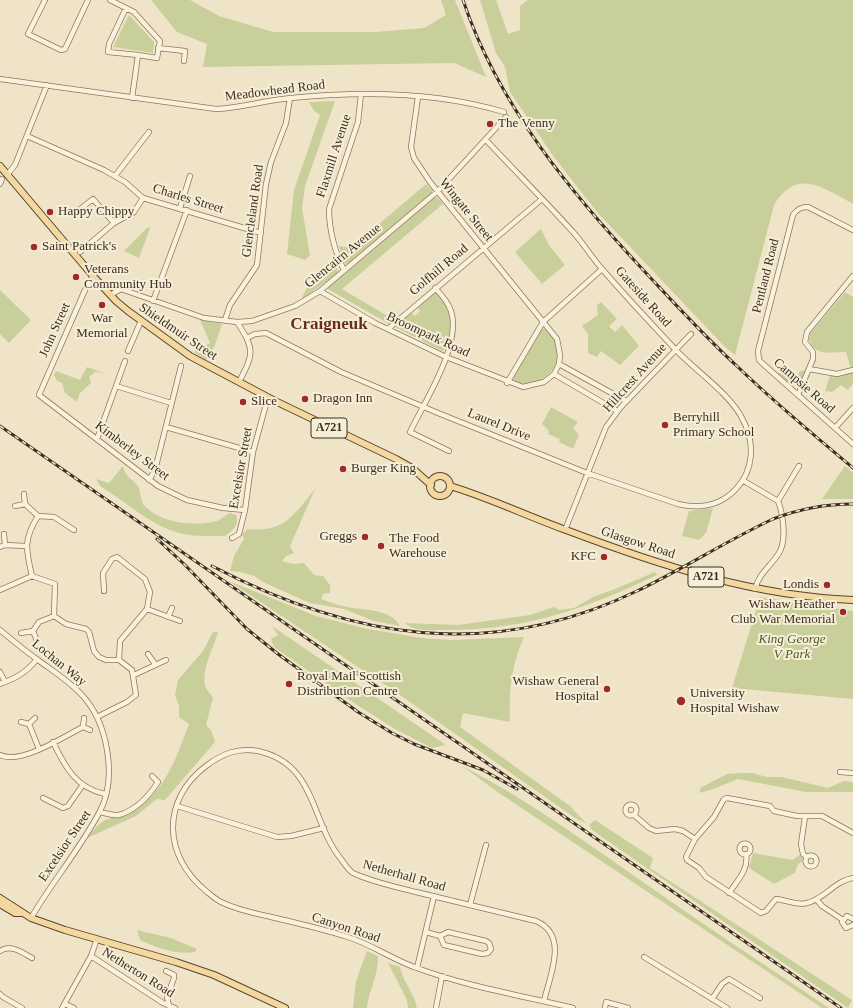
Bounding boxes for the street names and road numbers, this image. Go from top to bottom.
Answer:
street label: Meadowhead Road [224,77,326,105]
street label: Flaxmill Avenue [313,112,355,200]
street label: Glencleland Road [239,164,267,258]
street label: Wingate Street [436,175,496,245]
street label: Charles Street [151,181,225,217]
street label: Glencairn Avenue [302,220,384,292]
street label: Pentland Road [749,237,783,315]
street label: Golfhill Road [406,241,472,299]
street label: Gateside Road [612,263,674,331]
street label: John Street [36,300,74,360]
street label: Shieldmuir Street [136,300,220,364]
street label: Broompark Road [384,309,472,361]
street label: Hillcrest Avenue [600,340,670,416]
street label: Campsie Road [770,355,838,417]
street label: Laurel Drive [465,405,533,445]
street label: Kimberley Street [92,418,172,484]
road number: A721 [311,418,347,438]
street label: Excelsior Street [226,426,256,510]
street label: Glasgow Road [599,524,677,562]
road number: A721 [688,567,724,587]
street label: Lochan Way [29,636,89,690]
street label: Excelsior Street [35,807,95,885]
street label: Netherhall Road [361,857,447,895]
street label: Canyon Road [310,910,382,946]
street label: Netherton Road [99,944,177,1002]

